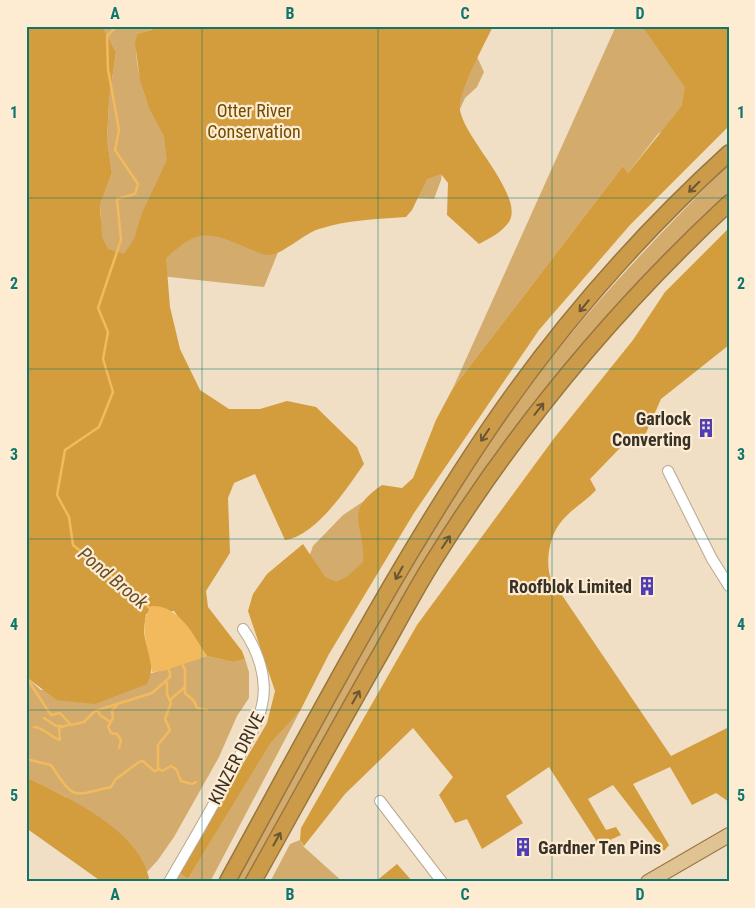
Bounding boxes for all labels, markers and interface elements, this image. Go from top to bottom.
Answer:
text: A [110,4,120,23]
text: B [286,4,295,23]
text: C [460,4,470,23]
text: D [635,4,645,23]
park label: Otter River Conservation [207,100,301,142]
text: 1 [10,103,18,122]
text: 1 [737,103,745,122]
one-way arrow [687,181,700,193]
text: 2 [10,274,18,293]
text: 2 [737,274,745,293]
one-way arrow [578,300,589,313]
one-way arrow [534,403,545,416]
place label: Garlock Converting [612,408,691,450]
building icon: Garlock Converting [695,417,717,439]
one-way arrow [480,428,490,442]
text: 3 [10,445,18,464]
text: 3 [737,445,745,464]
one-way arrow [441,535,451,549]
water label: Pond Brook [73,542,153,614]
one-way arrow [394,565,403,580]
building icon: Roofblok Limited [636,575,658,597]
place label: Roofblok Limited [509,576,632,597]
text: 4 [10,615,18,634]
text: 4 [737,615,745,634]
one-way arrow [351,691,361,705]
street label: KINZER DRIVE [204,708,268,808]
text: 5 [10,786,18,805]
text: 5 [737,786,745,805]
one-way arrow [272,832,282,847]
building icon: Gardner Ten Pins [512,836,534,858]
place label: Gardner Ten Pins [538,837,661,858]
text: A [110,885,120,904]
text: B [286,885,295,904]
text: C [460,885,470,904]
text: D [635,885,645,904]

